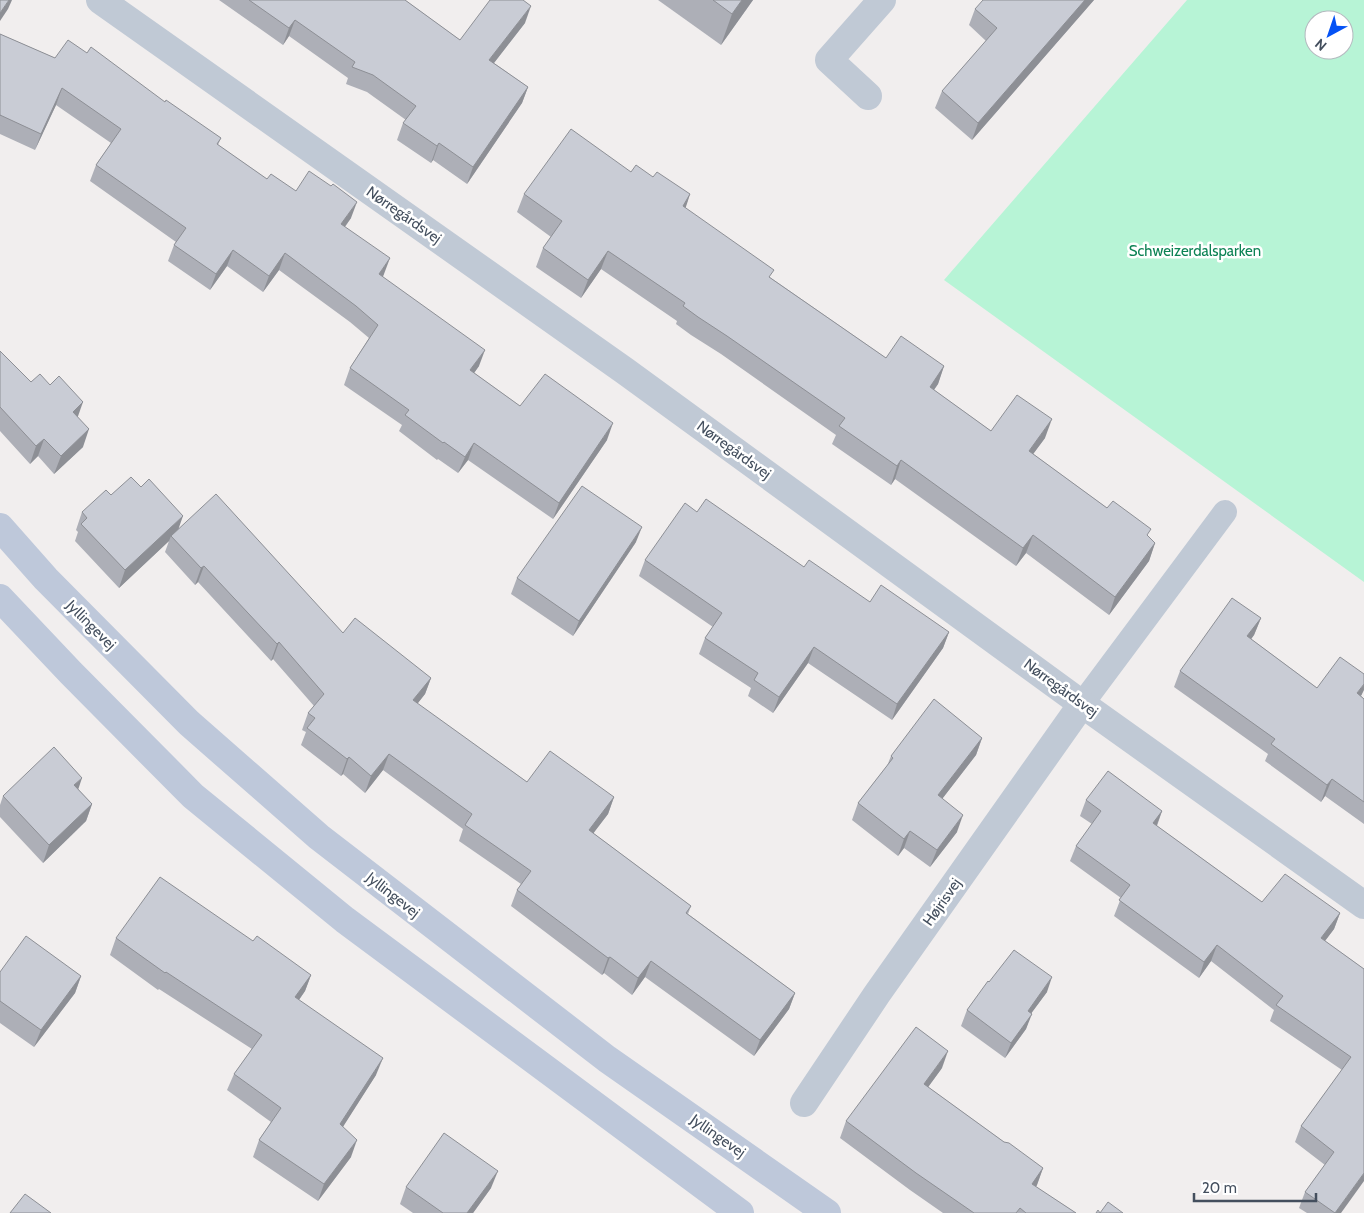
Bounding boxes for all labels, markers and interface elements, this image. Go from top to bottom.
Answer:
north arrow [1304,10,1354,60]
text: N [1311,35,1330,55]
street label: Nørregårdsvej [363,183,445,247]
park label: Schweizerdalsparken [1129,242,1261,260]
street label: Nørregårdsvej [693,417,775,483]
street label: Jyllingevej [62,596,120,654]
street label: Nørregårdsvej [1020,655,1102,721]
street label: Jyllingevej [362,868,423,922]
street label: Højrisvej [919,875,965,929]
street label: Jyllingevej [686,1110,749,1161]
scale bar [1194,1170,1316,1202]
text: 20 m [1202,1179,1237,1197]

